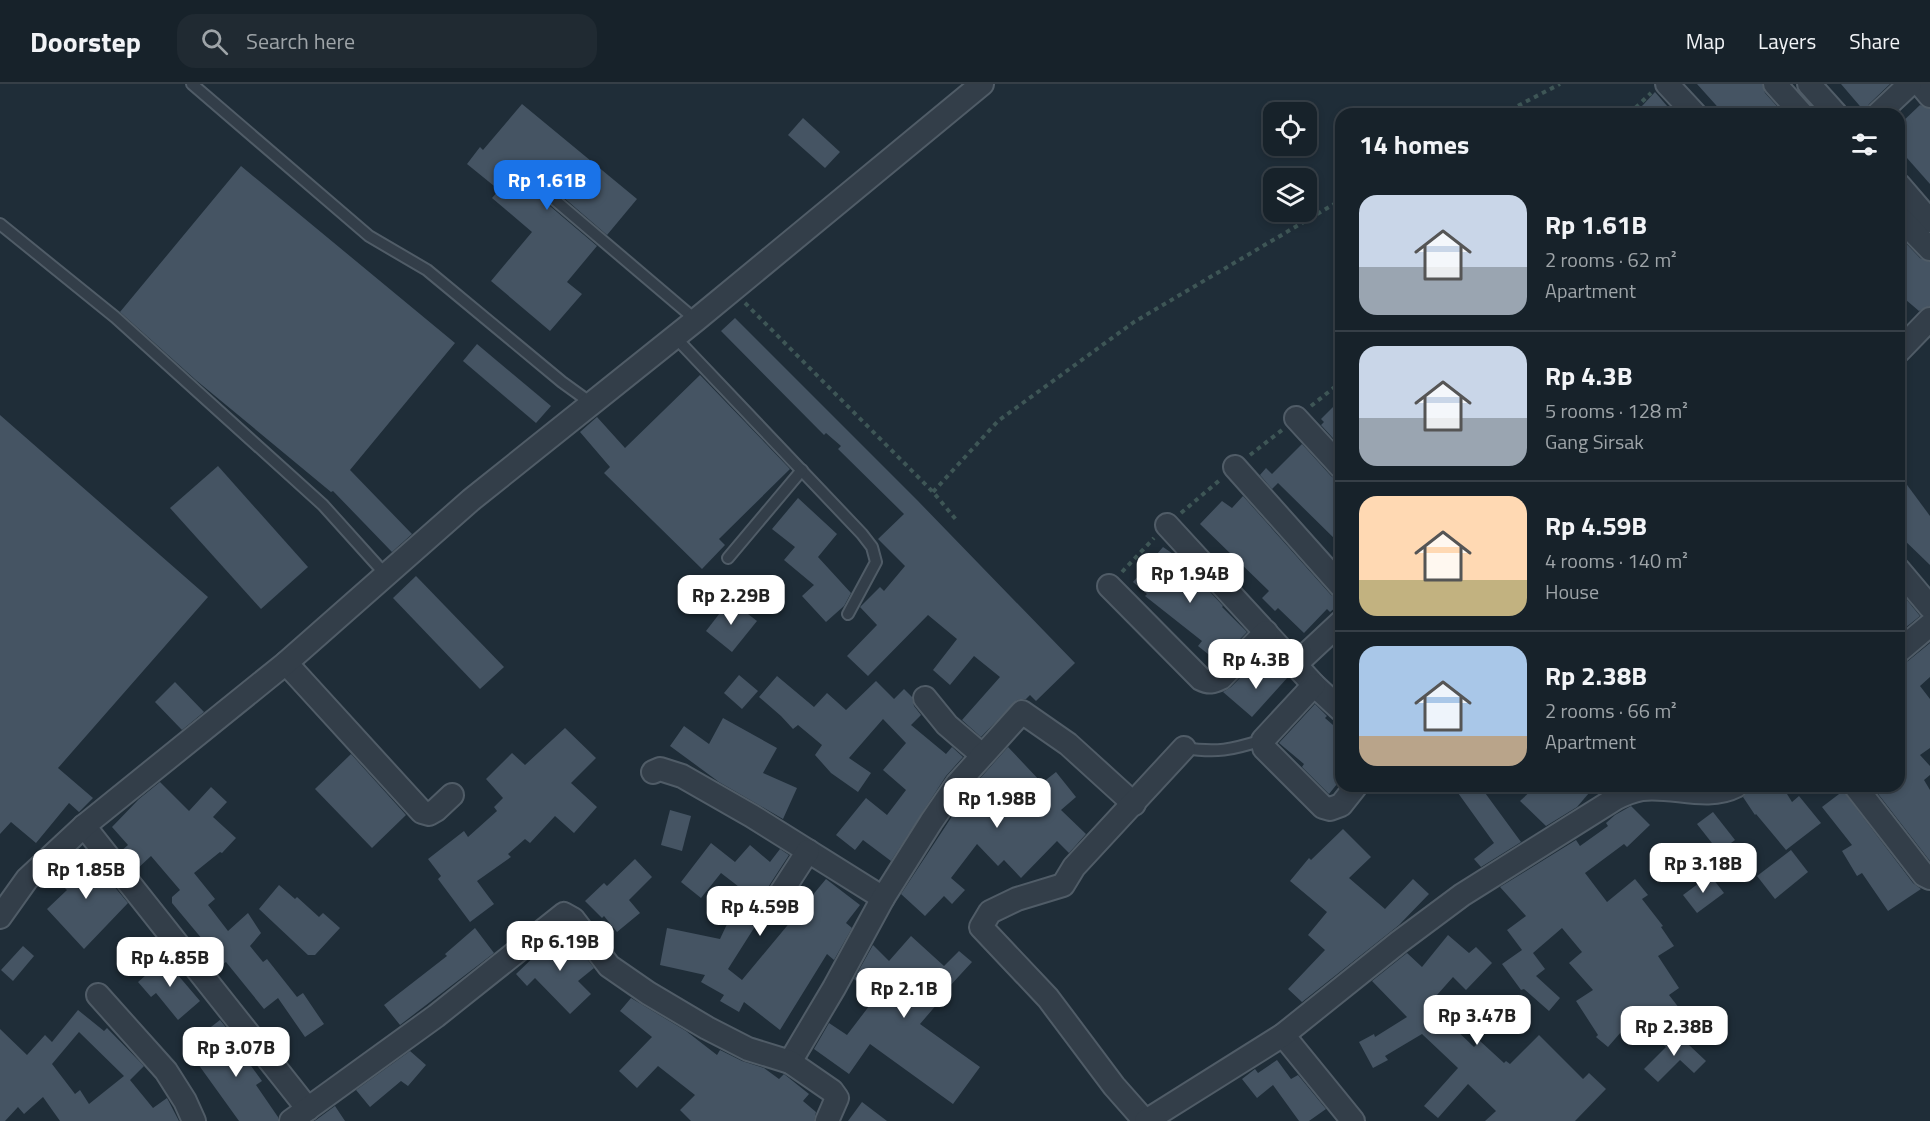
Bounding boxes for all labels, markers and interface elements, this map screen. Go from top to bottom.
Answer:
search box [177,14,597,68]
text: Doorstep [30,20,141,63]
text: Search here [246,24,355,58]
icon: search [198,25,231,58]
text: Map [1686,25,1725,57]
text: Layers [1758,25,1816,57]
text: Share [1849,25,1900,57]
map controls [1263,102,1317,222]
button: locate [1263,102,1317,156]
text: 14 homes [1359,125,1469,164]
icon: filters [1848,128,1881,161]
pin: Rp 1.61B [485,160,609,211]
text: Rp 1.61B [508,164,586,195]
button: layers [1263,168,1317,222]
text: Rp 1.61B [1545,205,1647,244]
icon: home [1407,219,1479,291]
text: 2 rooms · 62 m² [1545,244,1677,275]
text: Apartment [1545,275,1636,306]
text: Rp 4.3B [1545,356,1633,395]
icon: home [1407,370,1479,442]
text: 5 rooms · 128 m² [1545,395,1688,426]
text: Gang Sirsak [1545,426,1644,457]
text: Rp 4.59B [1545,506,1647,545]
icon: home [1407,520,1479,592]
text: 4 rooms · 140 m² [1545,545,1688,576]
pin: Rp 1.94B [1128,553,1252,604]
text: Rp 1.94B [1151,557,1229,588]
pin: Rp 2.29B [669,575,793,626]
text: House [1545,576,1599,607]
text: Rp 2.29B [692,579,770,610]
pin: Rp 4.3B [1201,639,1311,690]
text: Rp 4.3B [1222,643,1290,674]
text: Rp 2.38B [1545,656,1647,695]
icon: home [1407,670,1479,742]
text: 2 rooms · 66 m² [1545,695,1677,726]
text: Apartment [1545,726,1636,757]
pin: Rp 1.98B [935,778,1059,829]
text: Rp 1.98B [958,782,1036,813]
pin: Rp 3.18B [1641,843,1765,894]
text: Rp 3.18B [1664,847,1742,878]
pin: Rp 1.85B [24,849,148,900]
text: Rp 1.85B [47,853,125,884]
pin: Rp 4.59B [698,886,822,937]
text: Rp 4.59B [721,890,799,921]
pin: Rp 6.19B [498,921,622,972]
text: Rp 6.19B [521,925,599,956]
pin: Rp 4.85B [108,937,232,988]
text: Rp 4.85B [131,941,209,972]
pin: Rp 2.1B [849,968,959,1019]
text: Rp 2.1B [870,972,938,1003]
pin: Rp 3.47B [1415,995,1539,1046]
text: Rp 3.47B [1438,999,1516,1030]
pin: Rp 2.38B [1612,1006,1736,1057]
text: Rp 2.38B [1635,1010,1713,1041]
pin: Rp 3.07B [174,1027,298,1078]
text: Rp 3.07B [197,1031,275,1062]

